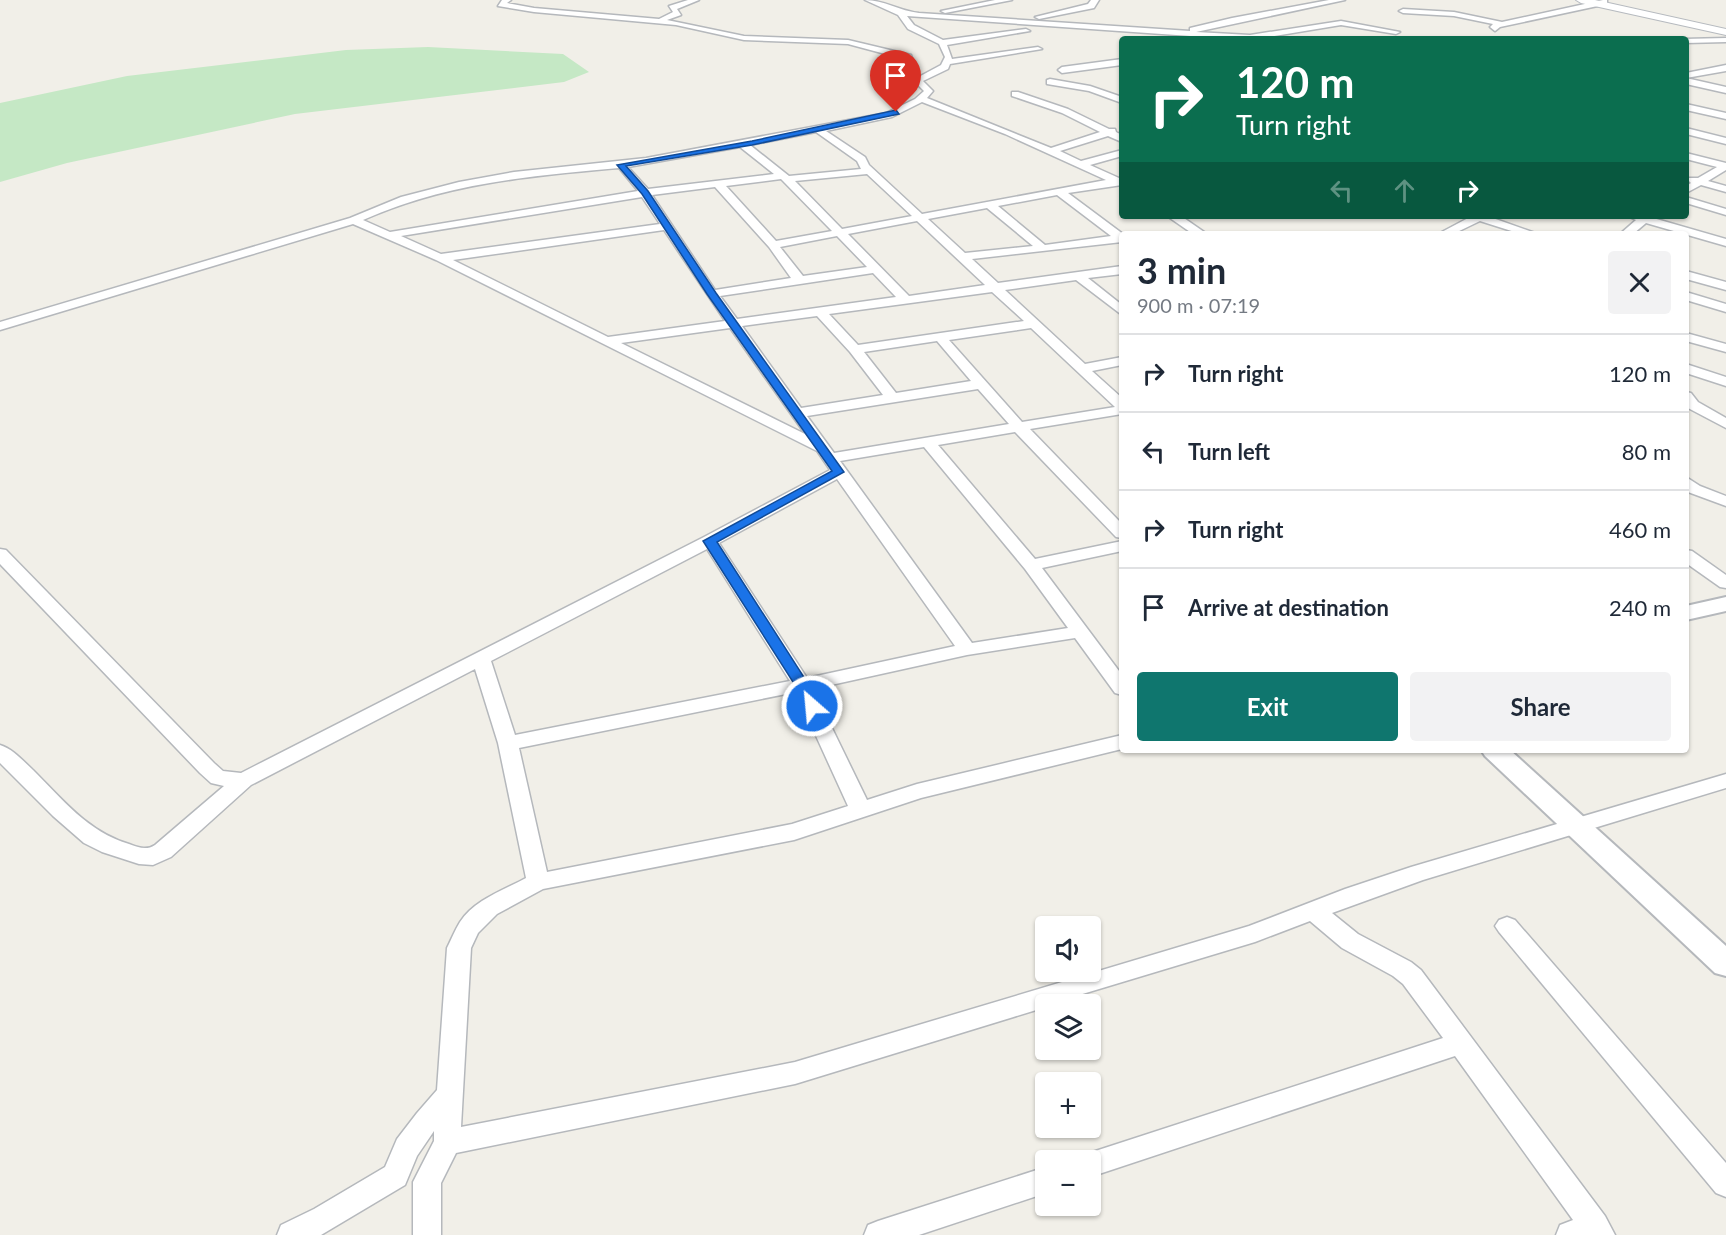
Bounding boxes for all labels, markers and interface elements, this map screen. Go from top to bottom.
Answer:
pin [870,50,921,112]
text: 120 m [1236,57,1354,107]
icon: arrive [879,59,912,92]
icon: right [1137,60,1215,138]
text: Turn right [1236,108,1351,141]
icon: left [1325,174,1358,207]
icon: ahead [1388,174,1421,207]
icon: right [1451,174,1484,207]
text: 3 min [1137,248,1226,292]
button: close [1608,251,1671,314]
text: 900 m · 07:19 [1137,293,1260,317]
icon: right [1137,357,1170,390]
text: Turn right [1188,360,1283,387]
text: 120 m [1609,360,1671,387]
icon: left [1137,435,1170,468]
text: Turn left [1188,438,1270,465]
text: 80 m [1622,438,1671,465]
icon: right [1137,513,1170,546]
text: Turn right [1188,516,1283,543]
text: 460 m [1609,516,1671,543]
icon: arrive [1137,591,1170,624]
text: Arrive at destination [1188,594,1389,621]
text: 240 m [1609,594,1671,621]
button: Exit [1137,672,1398,741]
button: Share [1410,672,1671,741]
position arrow [780,674,844,738]
map controls [1035,916,1101,1216]
button: sound [1035,916,1101,982]
button: layers [1035,994,1101,1060]
button: + [1035,1072,1101,1138]
button: − [1035,1150,1101,1216]

